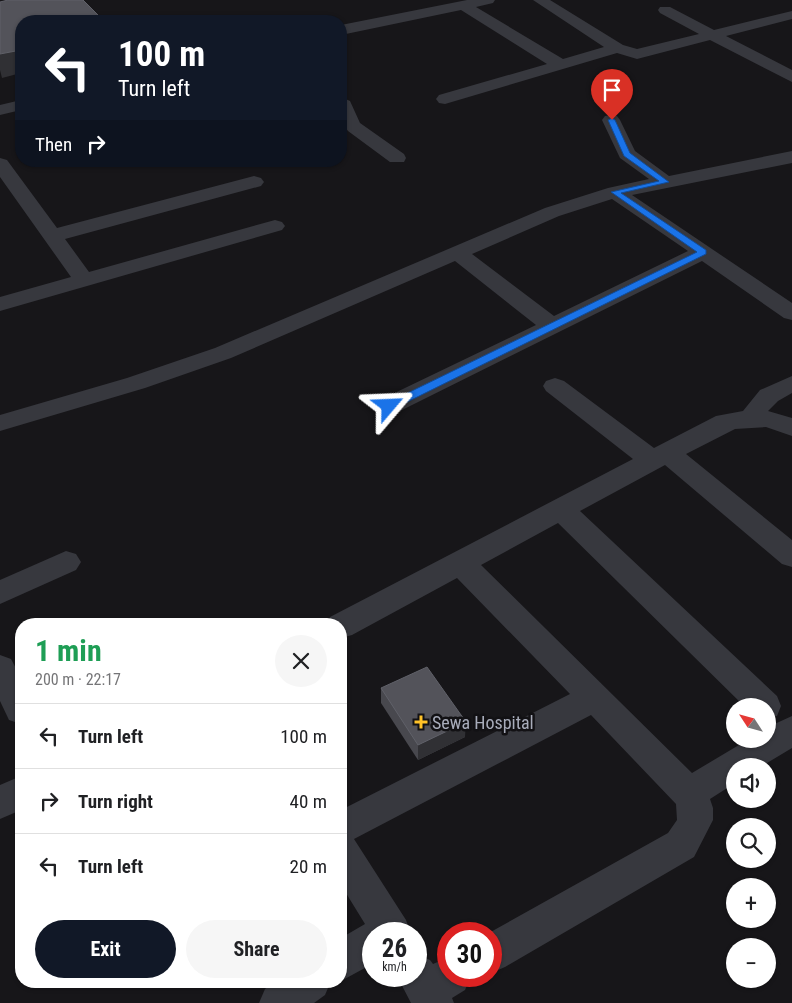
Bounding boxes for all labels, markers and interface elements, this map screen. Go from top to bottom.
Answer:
text: 100 m [118,34,205,75]
icon: left [35,35,100,100]
pin [591,69,633,120]
text: Turn left [118,76,190,101]
icon: arrive [598,76,626,104]
icon: right [82,130,110,158]
text: Then [35,133,72,156]
position arrow [362,379,414,431]
text: 1 min [35,633,102,668]
button: close [275,635,327,687]
text: 200 m · 22:17 [35,670,121,689]
north arrow [726,698,776,748]
map controls [726,698,776,988]
place label: Sewa Hospital [432,712,534,733]
marker: Sewa Hospital [414,715,428,729]
icon: left [35,722,63,750]
text: Turn left [78,725,143,748]
text: 100 m [280,725,327,748]
button: sound [726,758,776,808]
icon: right [35,787,63,815]
text: Turn right [78,790,153,813]
text: 40 m [290,790,327,813]
button: search [726,818,776,868]
icon: left [35,852,63,880]
text: Turn left [78,855,143,878]
text: 20 m [290,855,327,878]
button: + [726,878,776,928]
button: Exit [35,920,176,978]
button: Share [186,920,327,978]
speed limit sign: 30 [437,922,502,987]
text: 26 [382,934,407,963]
button: − [726,938,776,988]
text: km/h [382,960,407,974]

